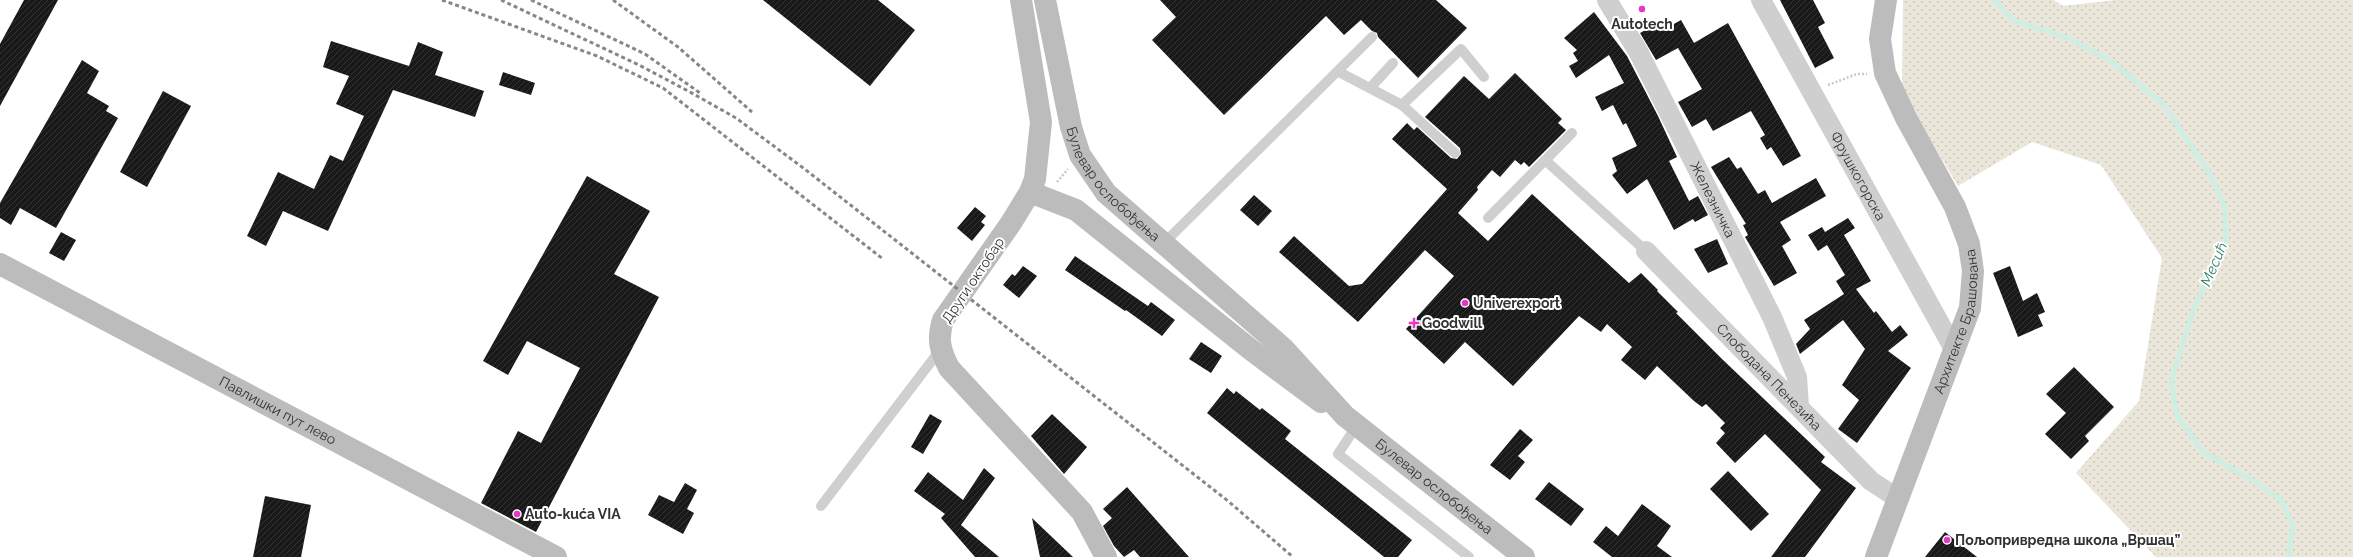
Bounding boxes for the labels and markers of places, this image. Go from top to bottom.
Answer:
marker: Autotech [1637,4,1647,14]
place label: Autotech [1611,16,1673,32]
place label: Univerexport [1473,295,1561,311]
marker: Univerexport [1460,298,1470,308]
place label: Goodwill [1422,315,1483,331]
marker: Goodwill [1409,318,1419,328]
place label: Auto-kuća VIA [525,506,621,522]
marker: Auto-kuća VIA [512,509,522,519]
place label: Пољопривредна школа „Вршац” [1955,532,2180,548]
marker: Пољопривредна школа „Вршац” [1942,535,1952,545]

